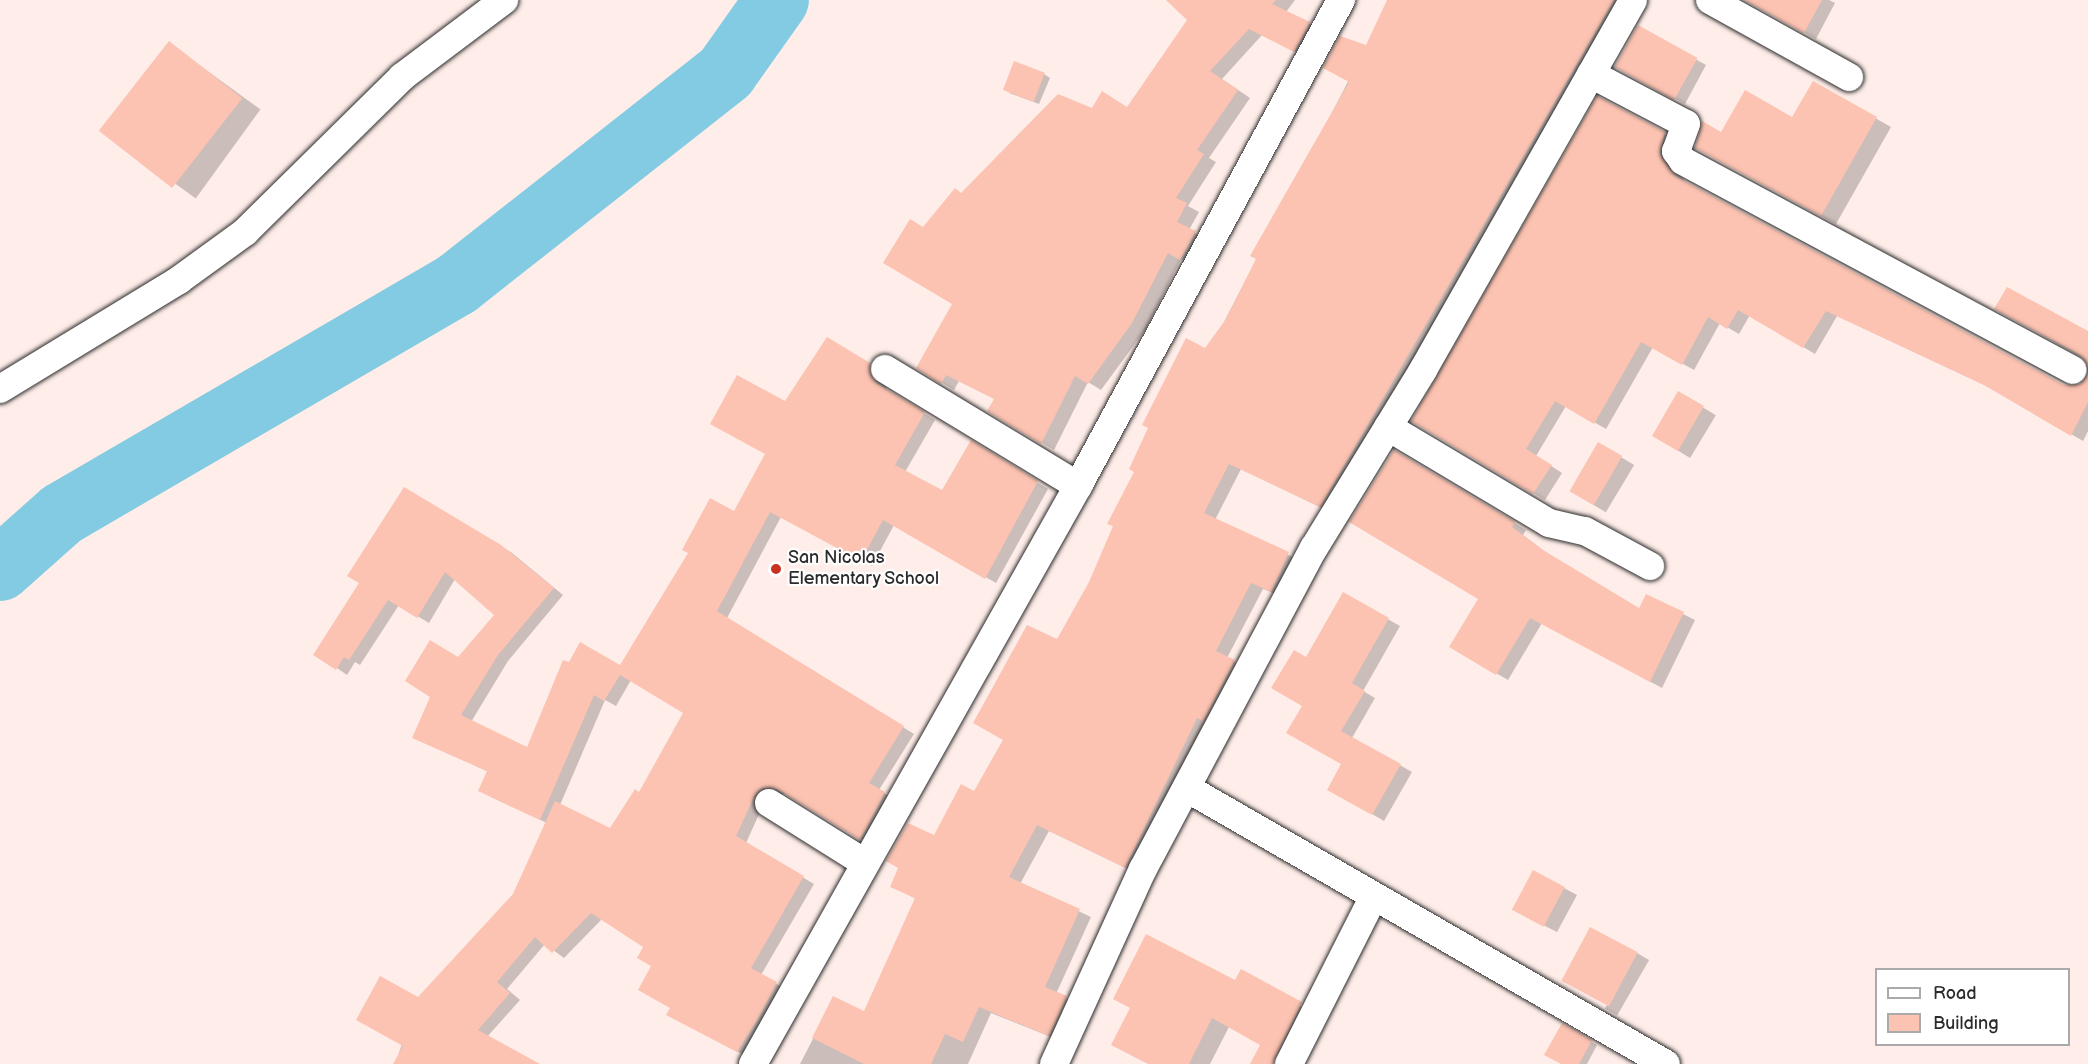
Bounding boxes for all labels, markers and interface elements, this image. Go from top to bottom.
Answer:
place label: San Nicolas Elementary School [788,548,941,590]
marker: San Nicolas Elementary School [769,562,783,576]
legend [1875,968,2070,1046]
text: Road [1933,983,1977,1004]
text: Building [1933,1013,1999,1034]

